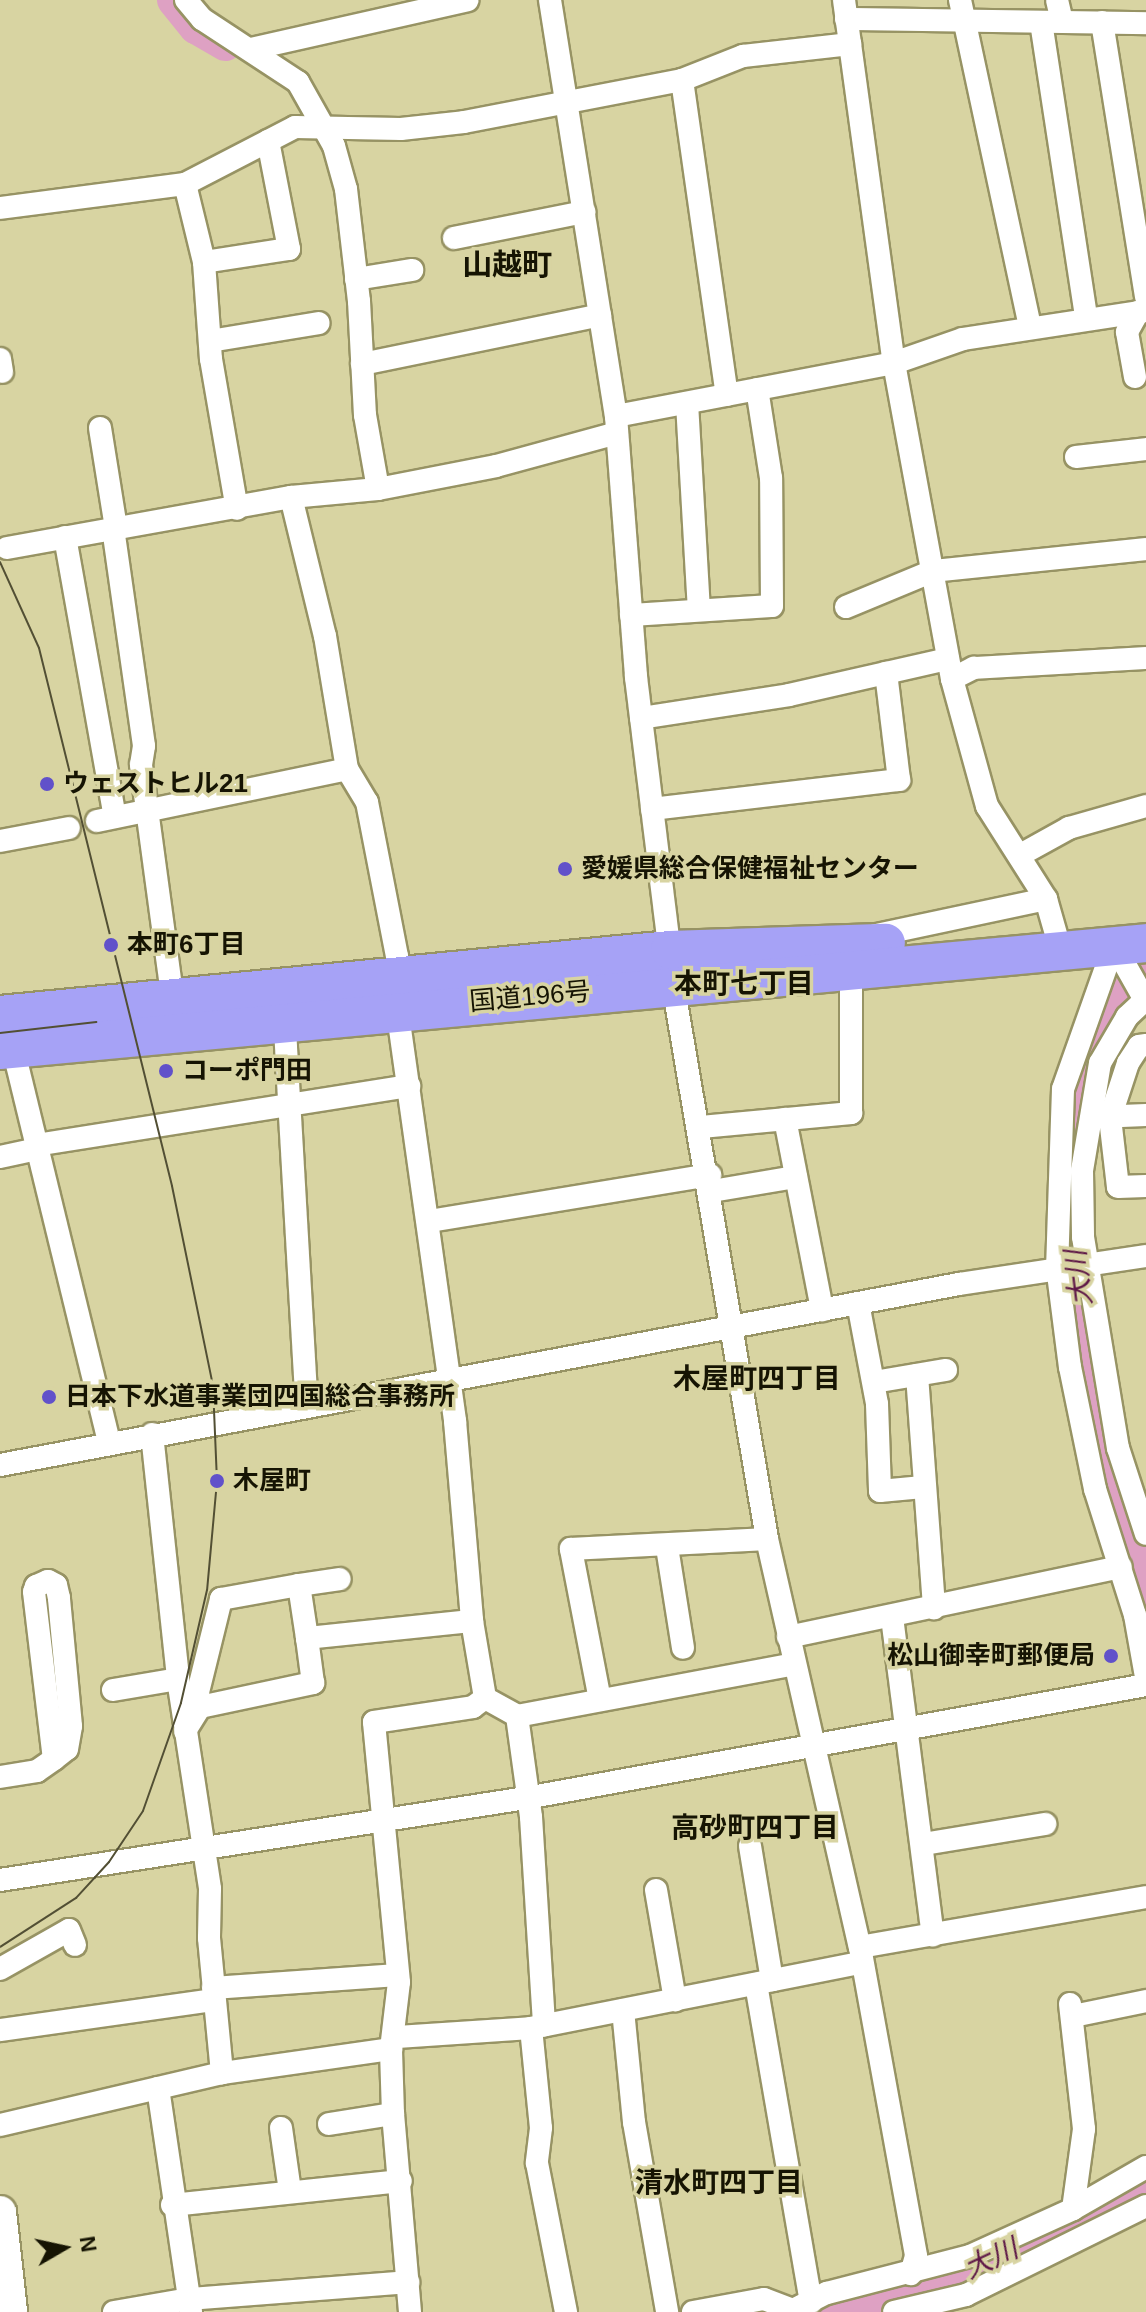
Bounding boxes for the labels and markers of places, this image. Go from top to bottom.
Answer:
place label: ウェストヒル21 [63,768,248,800]
marker: ウェストヒル21 [38,775,56,793]
place label: 愛媛県総合保健福祉センター [581,853,919,885]
marker: 愛媛県総合保健福祉センター [556,860,574,878]
place label: 本町6丁目 [127,929,245,961]
marker: 本町6丁目 [102,936,120,954]
place label: コーポ門田 [182,1055,312,1087]
marker: コーポ門田 [157,1062,175,1080]
place label: 日本下水道事業団四国総合事務所 [65,1381,455,1413]
marker: 日本下水道事業団四国総合事務所 [40,1388,58,1406]
place label: 木屋町 [233,1465,311,1497]
marker: 木屋町 [208,1472,226,1490]
place label: 松山御幸町郵便局 [887,1640,1095,1672]
marker: 松山御幸町郵便局 [1102,1647,1120,1665]

